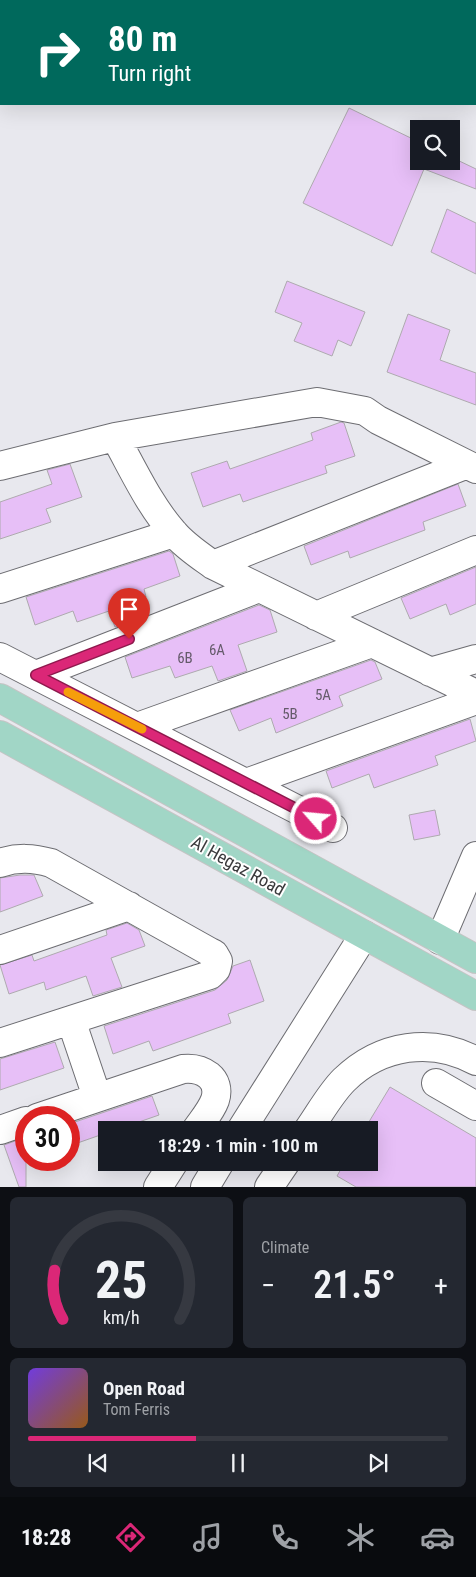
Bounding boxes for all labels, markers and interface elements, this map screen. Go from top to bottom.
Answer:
text: 80 m [108,19,177,60]
icon: right [25,20,90,85]
text: Turn right [108,61,191,86]
map controls [410,120,460,170]
button: search [410,120,460,170]
pin [108,588,150,639]
icon: arrive [115,595,143,623]
house number: 6A [209,641,225,659]
house number: 6B [177,649,193,667]
house number: 5A [315,686,331,704]
house number: 5B [282,705,298,723]
position arrow [289,792,341,844]
street label: Al Hegaz Road [188,831,289,900]
speed limit sign: 30 [15,1106,80,1171]
text: 18:29 · 1 min · 100 m [158,1134,318,1157]
text: Climate [261,1238,309,1257]
text: 25 [95,1250,148,1311]
text: 21.5° [313,1263,396,1307]
text: − [261,1269,275,1302]
text: + [434,1269,448,1302]
text: km/h [103,1307,140,1328]
text: Open Road [103,1377,185,1400]
text: Tom Ferris [103,1400,170,1419]
icon: previous [84,1449,112,1477]
icon: pause [224,1449,252,1477]
icon: next [364,1449,392,1477]
icon: directions [113,1520,148,1555]
icon: music [190,1520,225,1555]
icon: phone [267,1520,302,1555]
icon: climate [343,1520,378,1555]
icon: car [420,1520,455,1555]
text: 18:28 [21,1525,71,1550]

